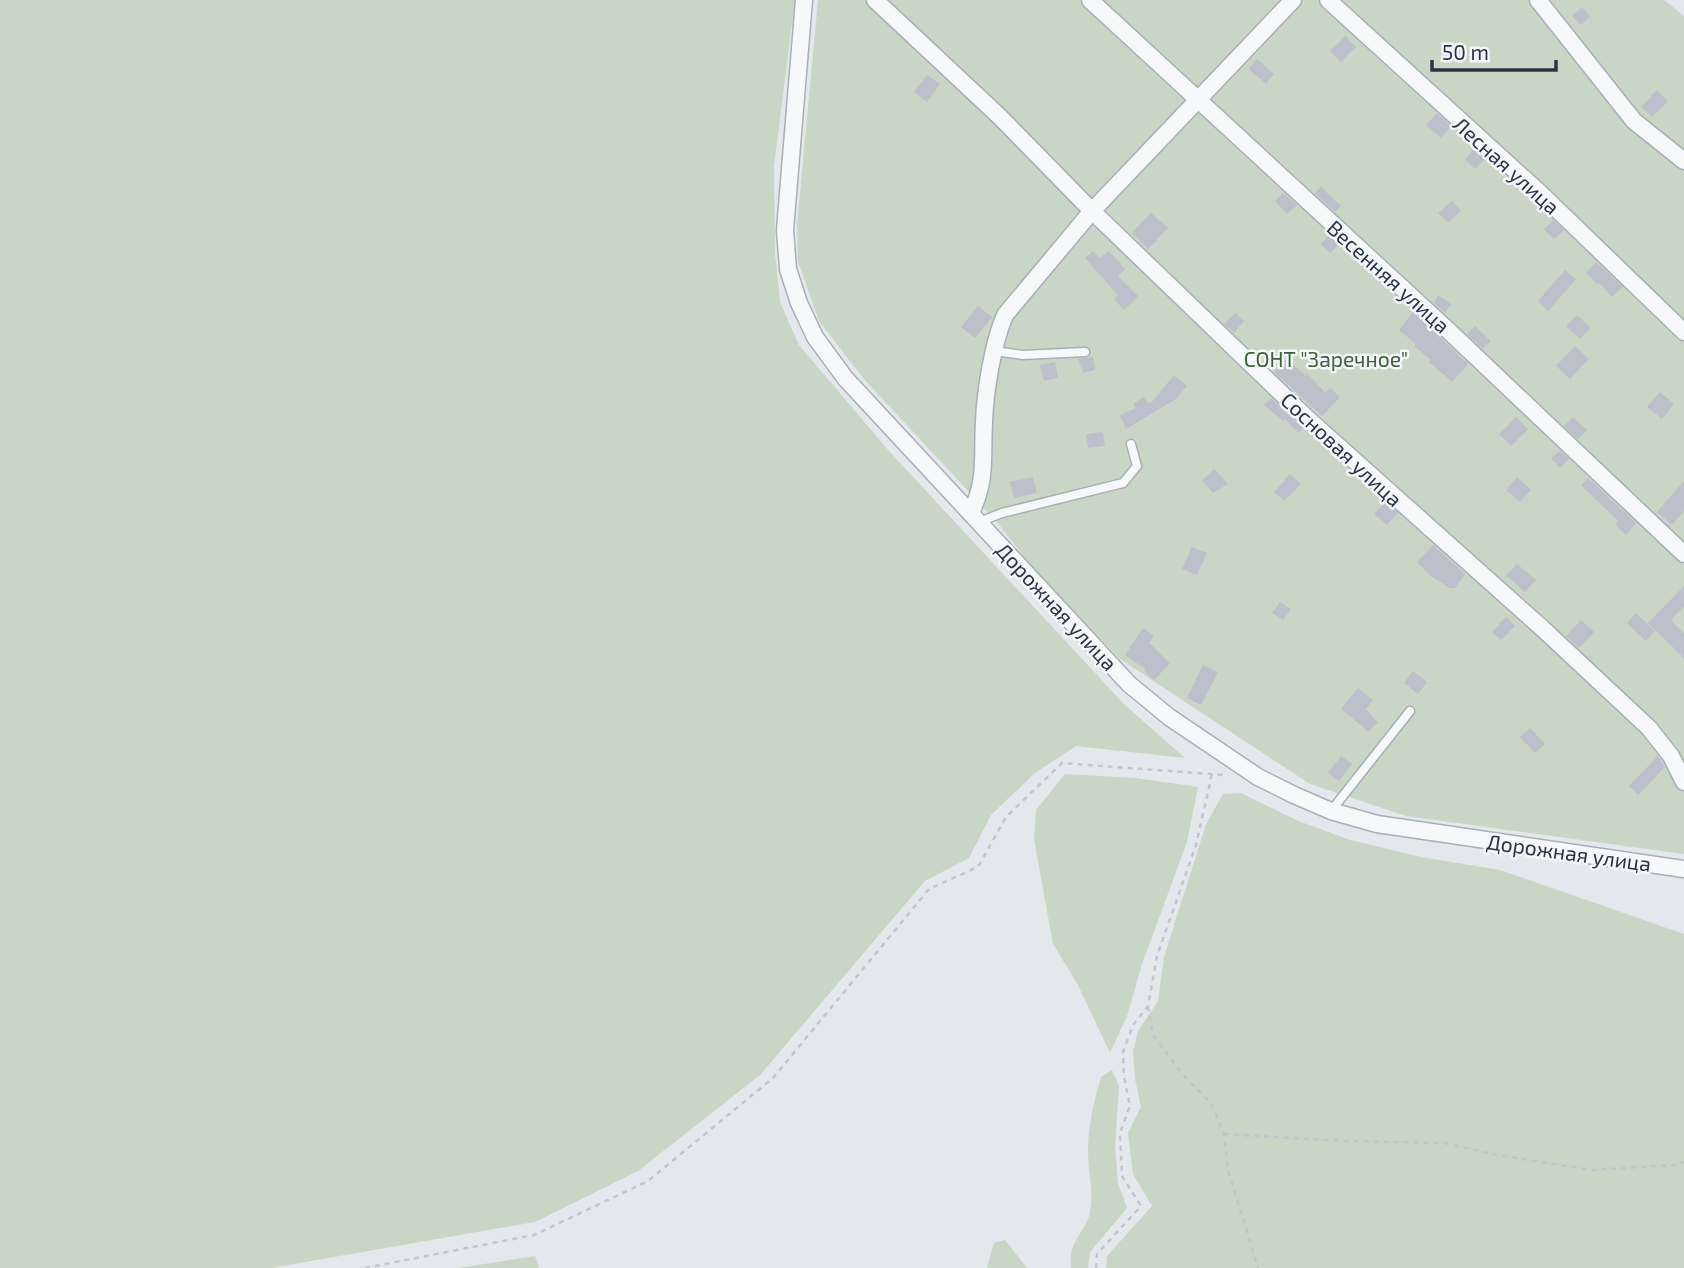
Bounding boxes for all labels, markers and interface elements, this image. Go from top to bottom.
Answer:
scale bar [1432,28,1556,72]
text: 50 m [1442,39,1489,64]
street label: Лесная улица [1448,111,1565,220]
street label: Весенняя улица [1322,214,1455,338]
park label: СОНТ "Заречное" [1244,346,1408,371]
street label: Сосновая улица [1276,387,1408,512]
street label: Дорожная улица [991,537,1123,676]
street label: Дорожная улица [1485,828,1653,877]

